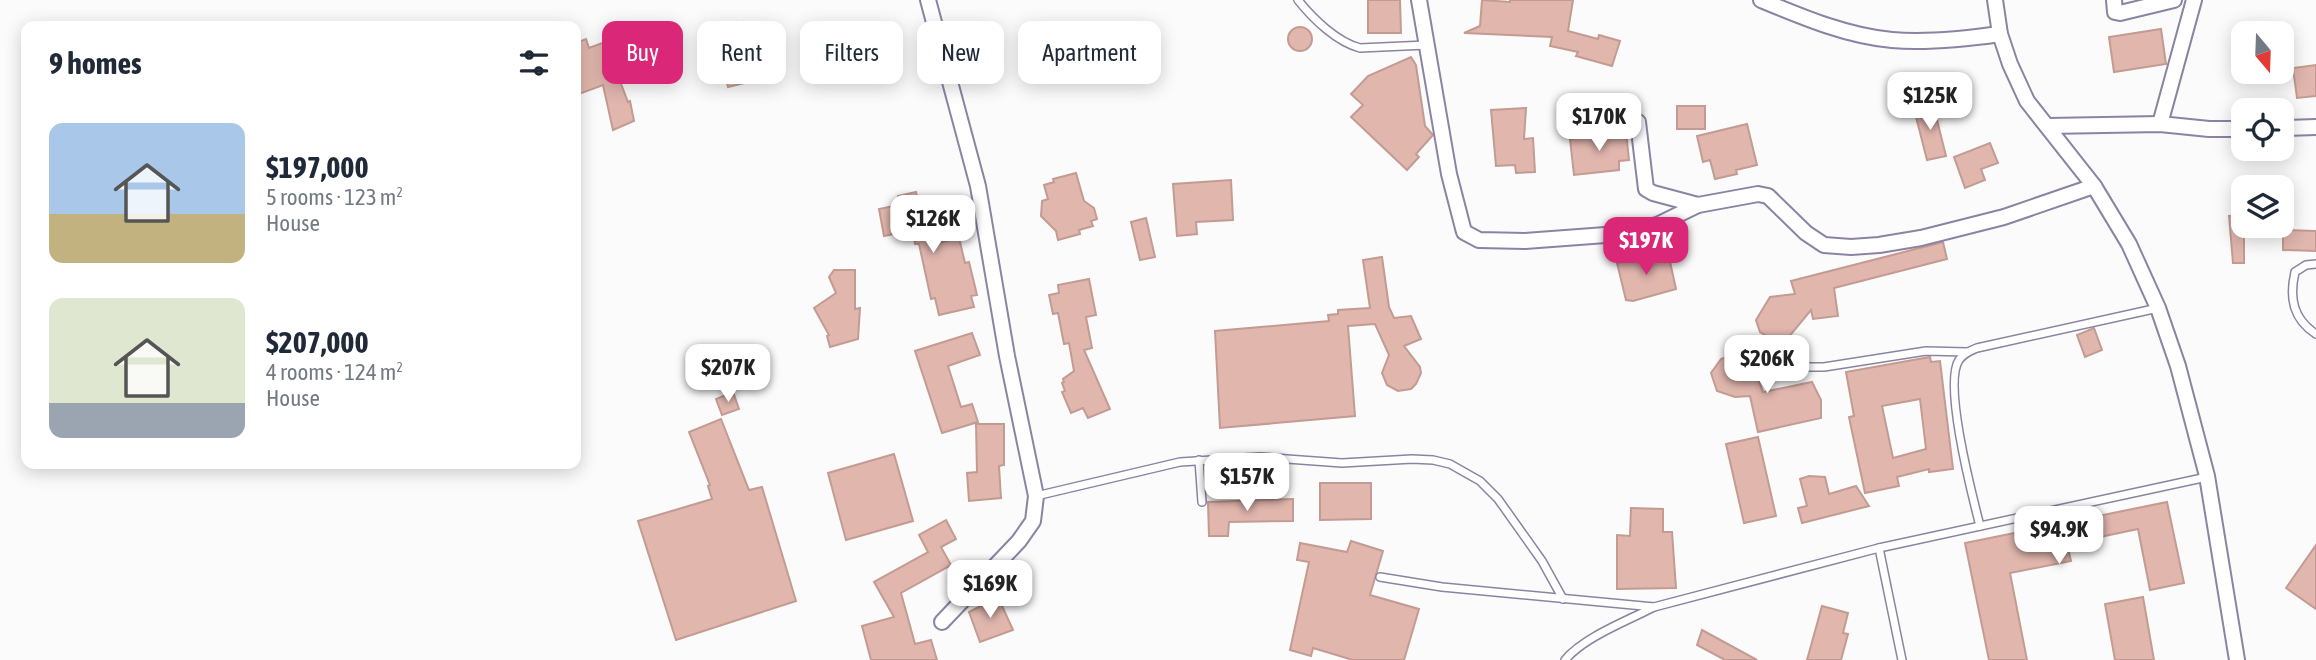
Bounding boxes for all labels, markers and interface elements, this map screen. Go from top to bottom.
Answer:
chip: Buy [602,21,683,84]
chip: Rent [697,21,786,84]
chip: Filters [800,21,903,84]
chip: New [917,21,1004,84]
chip: Apartment [1018,21,1161,84]
north arrow [2231,21,2294,84]
map controls [2231,21,2294,238]
icon: filters [515,44,553,82]
text: 9 homes [49,46,142,80]
pin: $125K [1881,72,1979,132]
text: $125K [1903,82,1957,108]
pin: $170K [1550,94,1648,153]
button: locate [2231,98,2294,161]
text: $170K [1572,103,1626,129]
text: $197,000 [266,150,369,184]
icon: home [105,151,189,235]
button: layers [2231,175,2294,238]
text: 5 rooms · 123 m² [266,184,403,210]
pin: $126K [884,196,982,255]
text: $126K [906,205,960,231]
text: House [266,210,320,236]
pin: $197K [1597,218,1695,277]
text: $197K [1619,227,1673,253]
text: $207,000 [266,325,369,359]
icon: home [105,326,189,410]
pin: $206K [1718,336,1816,395]
pin: $207K [679,344,777,404]
text: $206K [1740,345,1794,371]
text: $207K [701,354,755,380]
text: 4 rooms · 124 m² [266,359,403,385]
text: House [266,385,320,411]
pin: $157K [1198,454,1296,513]
text: $157K [1220,463,1274,489]
pin: $94.9K [2002,506,2116,566]
text: $94.9K [2030,516,2088,542]
pin: $169K [941,560,1039,620]
text: $169K [963,570,1017,596]

